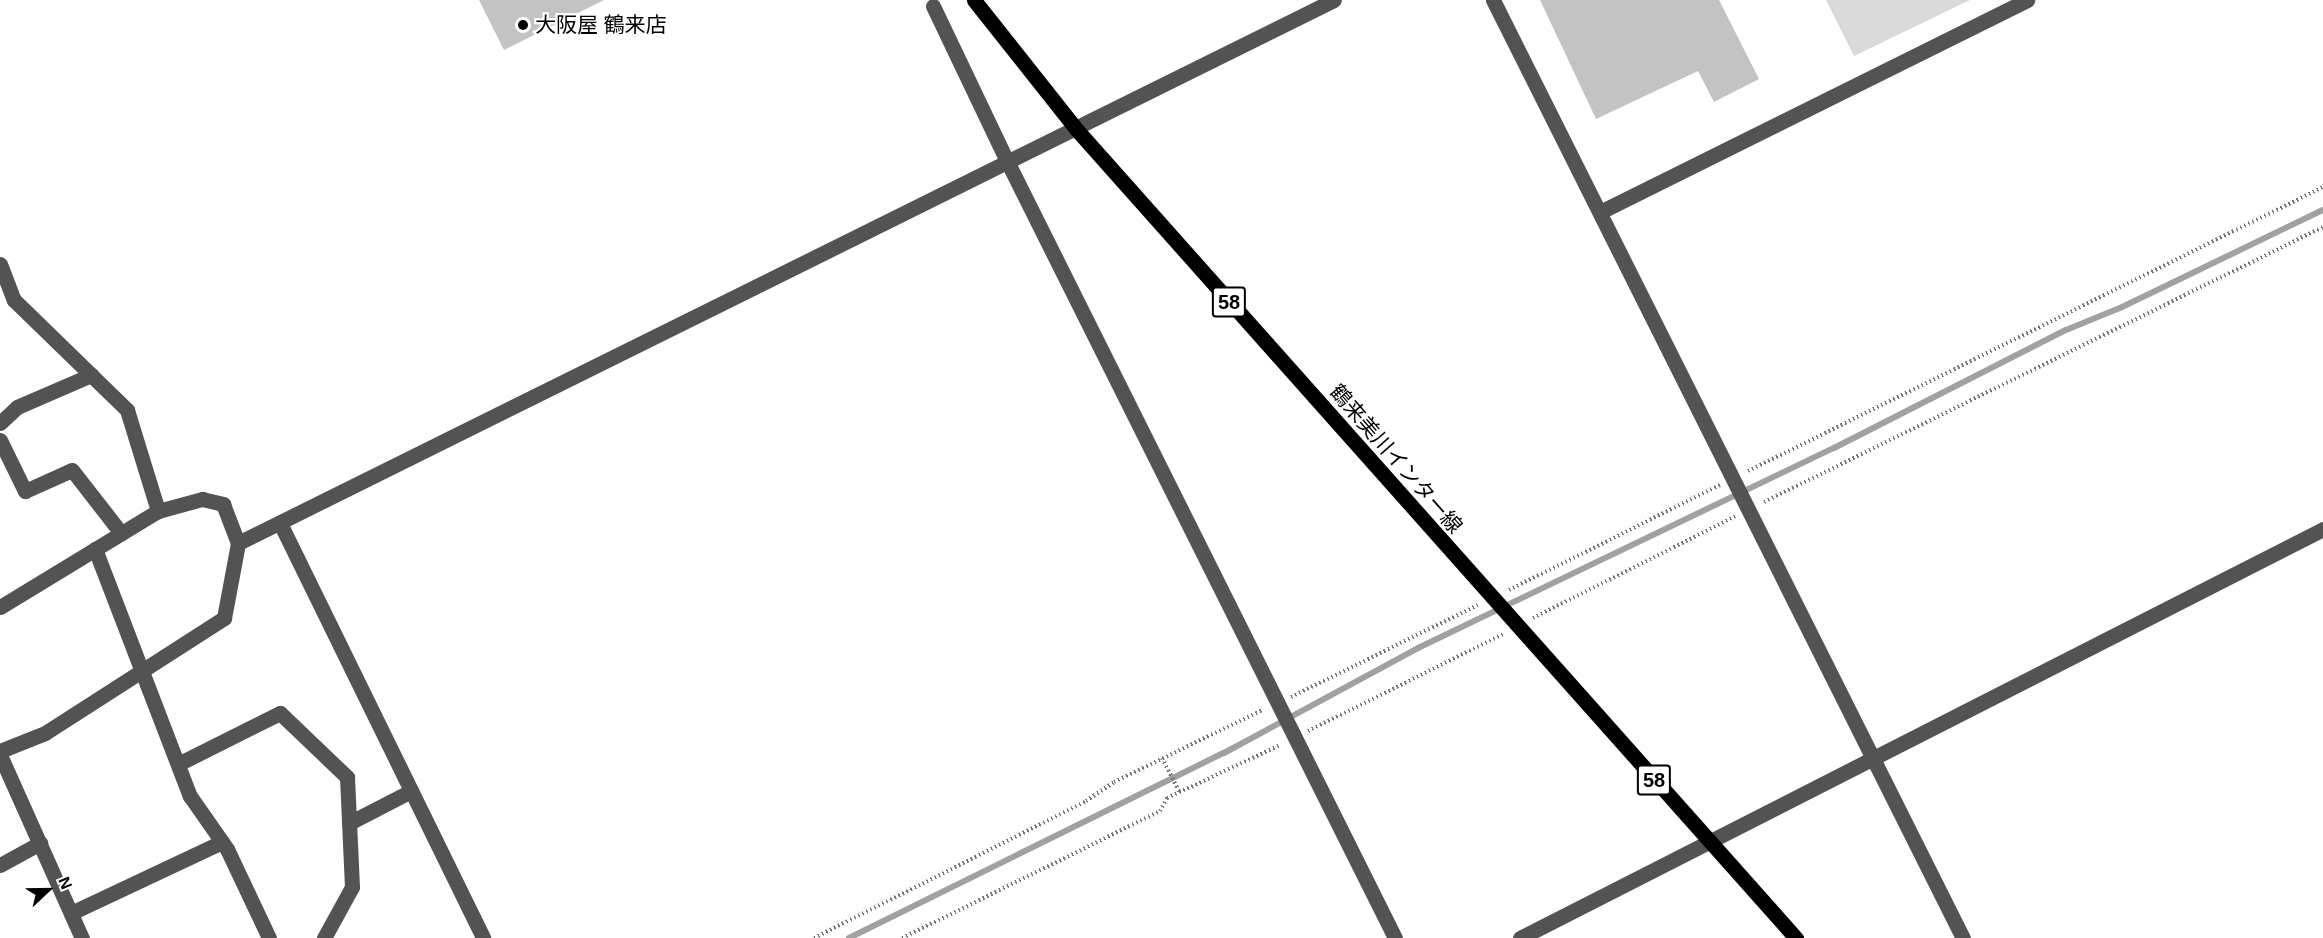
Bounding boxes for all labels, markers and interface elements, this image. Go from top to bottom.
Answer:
place label: 大阪屋 鶴来店 [535,12,667,38]
marker: 大阪屋 鶴来店 [516,18,530,32]
road number: 58 [1211,285,1247,319]
street label: 鶴来美川インター線 [1324,379,1468,539]
road number: 58 [1636,763,1672,797]
north arrow [18,860,78,920]
text: N [55,875,75,892]

